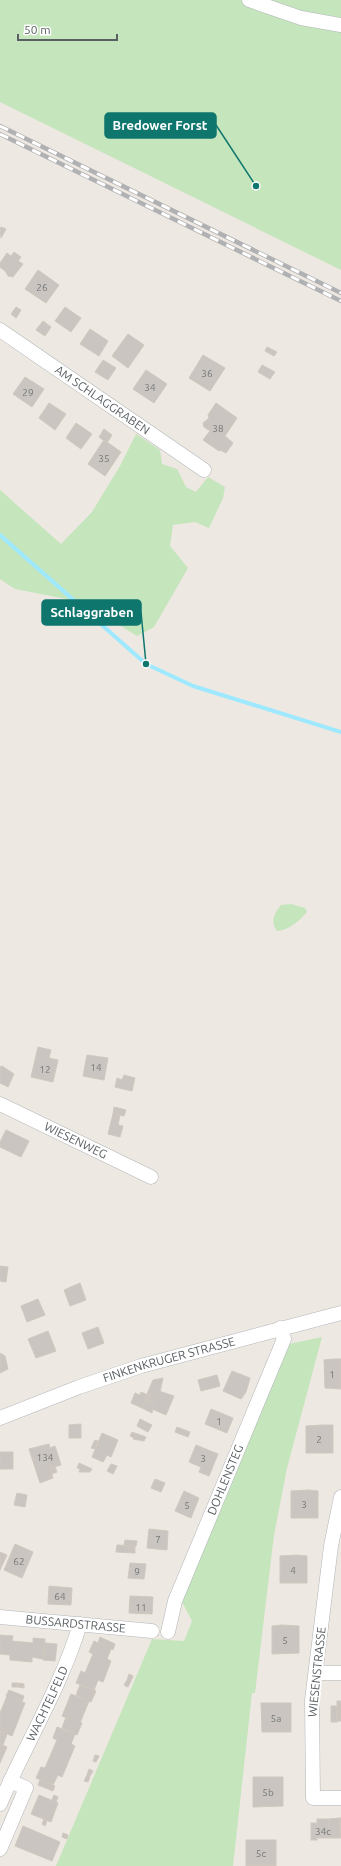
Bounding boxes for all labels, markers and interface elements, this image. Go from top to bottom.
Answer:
scale bar [18,16,117,42]
text: 50 m [24,23,51,36]
callout: Bredower Forst [105,113,216,138]
text: Bredower Forst [113,118,208,132]
house number: 26 [36,282,48,293]
street label: AM SCHLAGGRABEN [53,363,152,437]
house number: 36 [201,368,213,379]
house number: 34 [144,382,156,393]
house number: 29 [22,387,34,398]
house number: 38 [212,423,224,434]
house number: 35 [98,453,110,464]
callout: Schlaggraben [42,600,141,625]
text: Schlaggraben [50,605,134,619]
house number: 14 [90,1062,102,1073]
house number: 12 [39,1064,51,1075]
street label: WIESENWEG [42,1119,109,1161]
street label: FINKENKRUGER STRASSE [101,1334,237,1384]
house number: 1 [329,1369,335,1380]
house number: 1 [216,1416,222,1427]
house number: 2 [316,1434,322,1445]
street label: DOHLENSTEG [205,1442,245,1517]
house number: 134 [37,1452,54,1463]
house number: 3 [200,1453,206,1464]
house number: 3 [301,1499,307,1510]
house number: 5 [184,1500,190,1511]
house number: 7 [155,1534,161,1545]
house number: 62 [13,1556,25,1567]
house number: 4 [290,1565,296,1576]
house number: 9 [134,1566,140,1577]
house number: 64 [54,1591,66,1602]
house number: 11 [135,1602,147,1613]
street label: BUSSARDSTRASSE [25,1612,127,1635]
street label: WIESENSTRASSE [305,1626,328,1718]
house number: 5 [282,1635,288,1646]
street label: WACHTELFELD [24,1664,70,1743]
house number: 5a [271,1713,281,1724]
house number: 5b [262,1787,274,1798]
house number: 34c [315,1826,331,1837]
house number: 5c [256,1848,266,1859]

